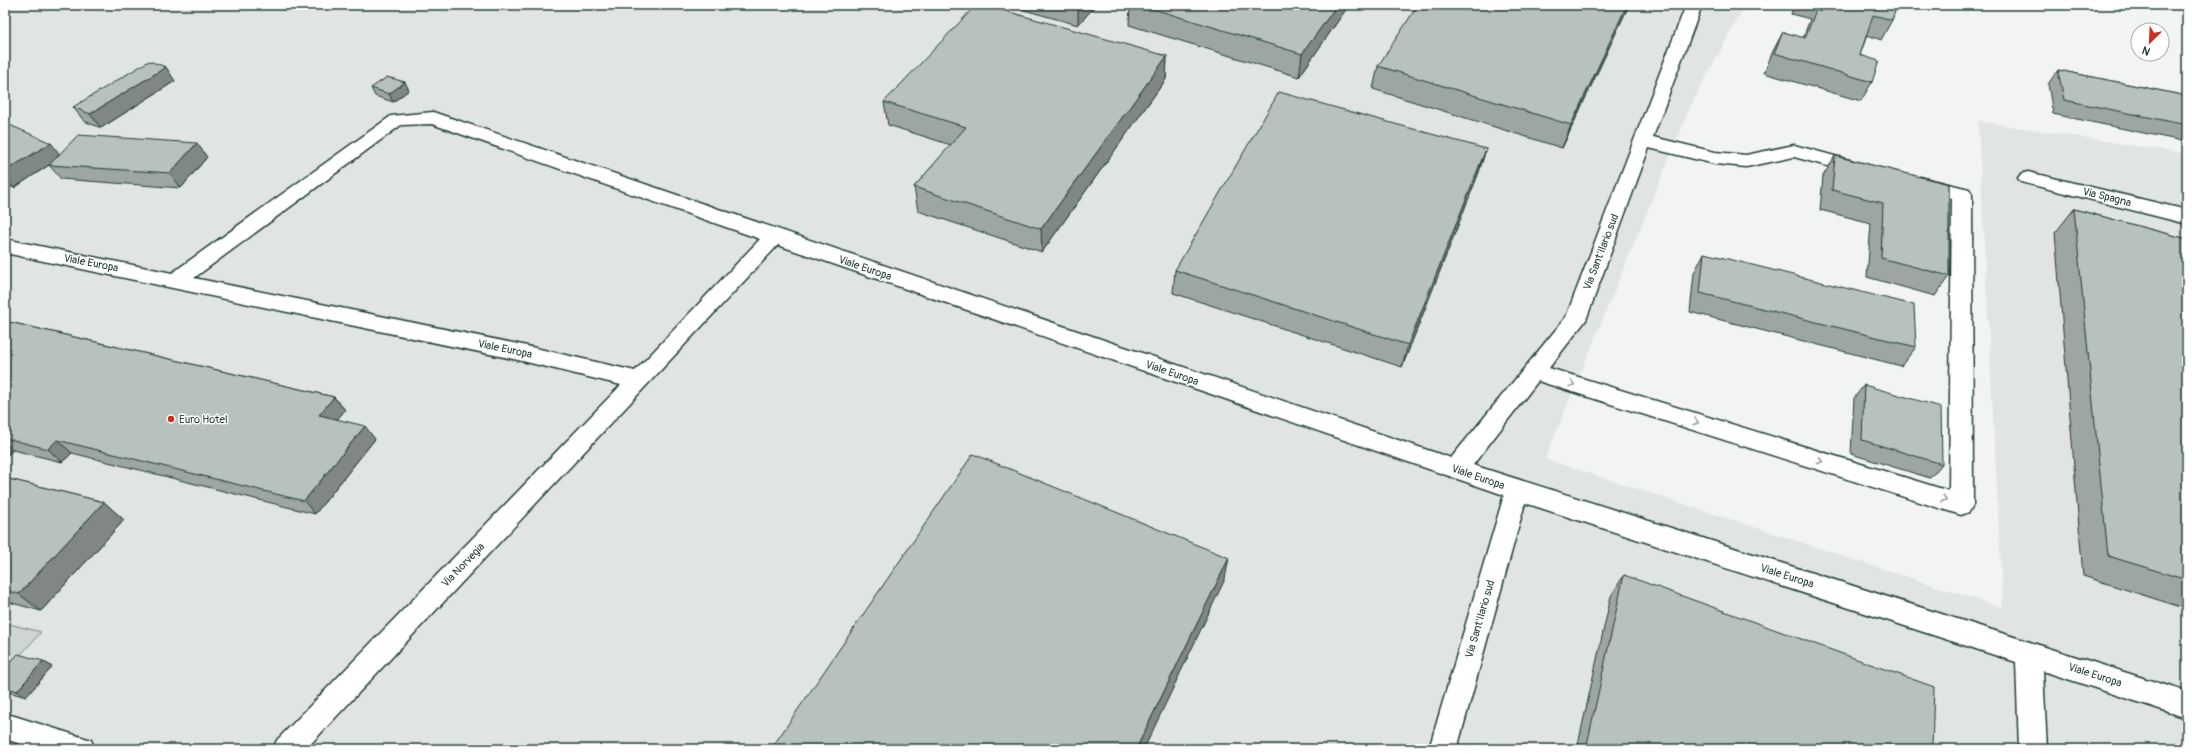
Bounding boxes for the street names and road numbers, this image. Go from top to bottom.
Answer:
street label: Via Spagna [2081,185,2133,209]
street label: Via Sant'Ilario sud [1580,212,1622,292]
street label: Viale Europa [63,251,119,275]
street label: Viale Europa [837,253,893,283]
street label: Viale Europa [477,337,533,361]
street label: Viale Europa [1144,358,1200,388]
street label: Viale Europa [1450,462,1506,492]
street label: Via Norvegia [439,540,487,590]
street label: Viale Europa [1759,561,1815,591]
street label: Via Sant'Ilario sud [1463,578,1497,660]
street label: Viale Europa [2067,660,2123,690]

